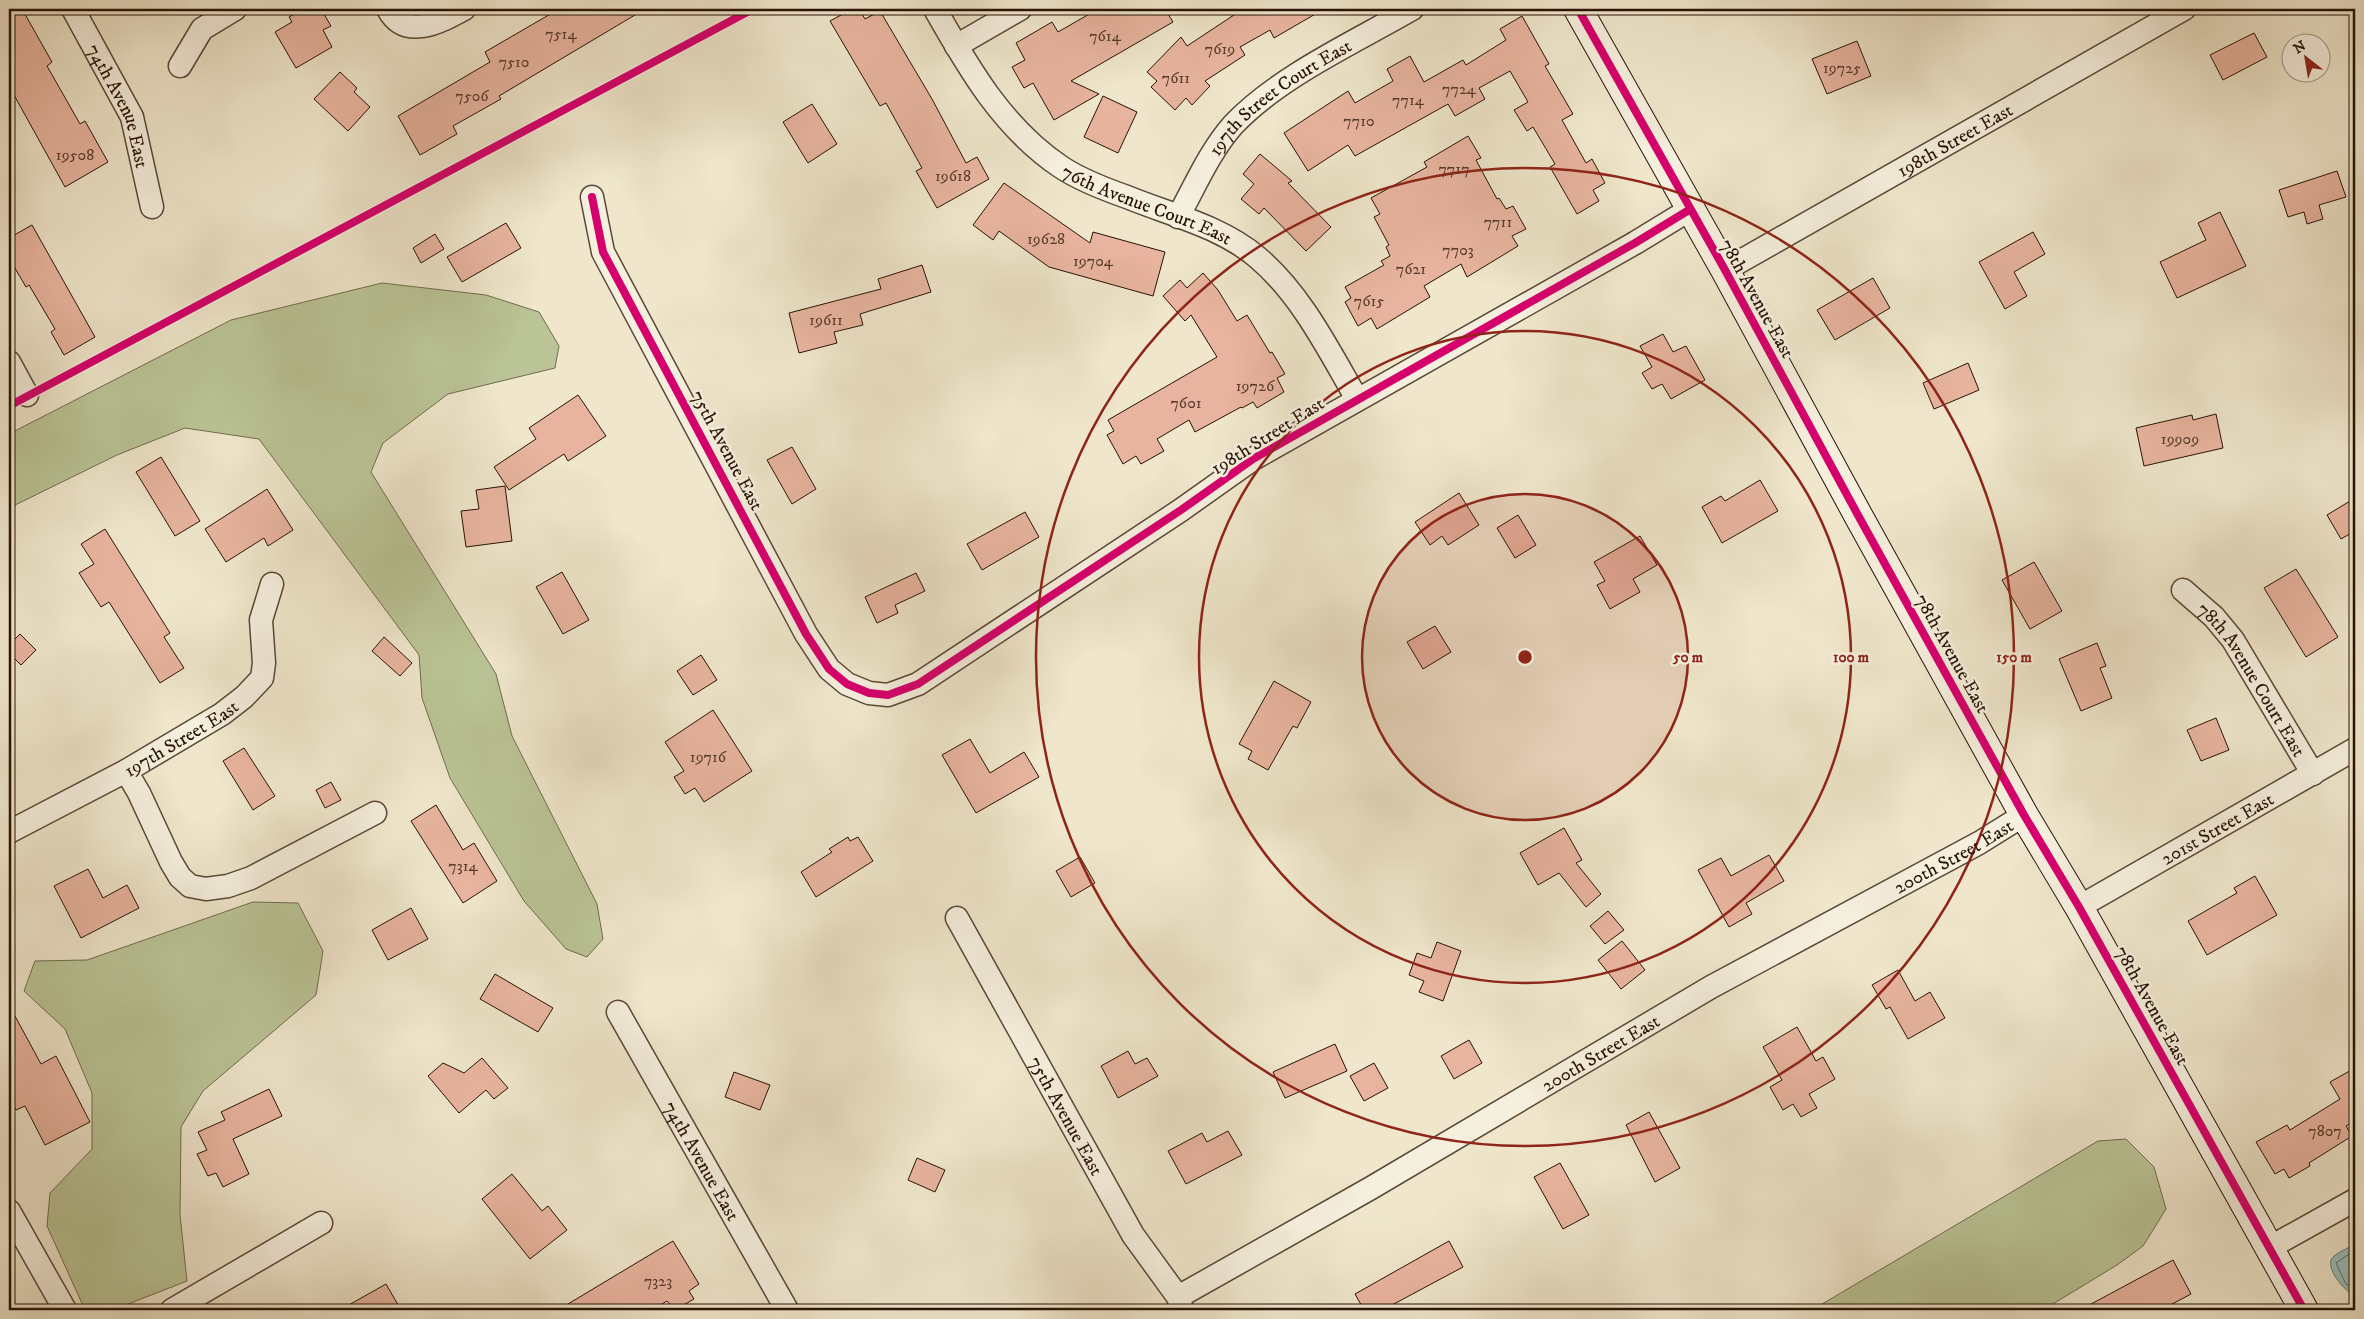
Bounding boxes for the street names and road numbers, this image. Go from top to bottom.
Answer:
street label: 197th Street Court East [1204,35,1356,161]
street label: 74th Avenue East [81,40,153,170]
street label: 198th Street East [1893,99,2017,183]
street label: 76th Avenue Court East [1057,160,1235,250]
street label: 78th Avenue East [1715,235,1799,362]
street label: 75th Avenue East [685,387,768,515]
street label: 198th Street East [1207,392,1329,480]
street label: 78th Avenue East [1910,590,1994,717]
street label: 78th Avenue Court East [2192,598,2310,761]
street label: 197th Street East [120,696,244,783]
street label: 201st Street East [2157,788,2278,871]
street label: 200th Street East [1890,815,2018,900]
street label: 78th Avenue East [2110,942,2194,1069]
street label: 200th Street East [1538,1010,1664,1097]
street label: 75th Avenue East [1023,1053,1108,1180]
street label: 74th Avenue East [658,1098,744,1225]

